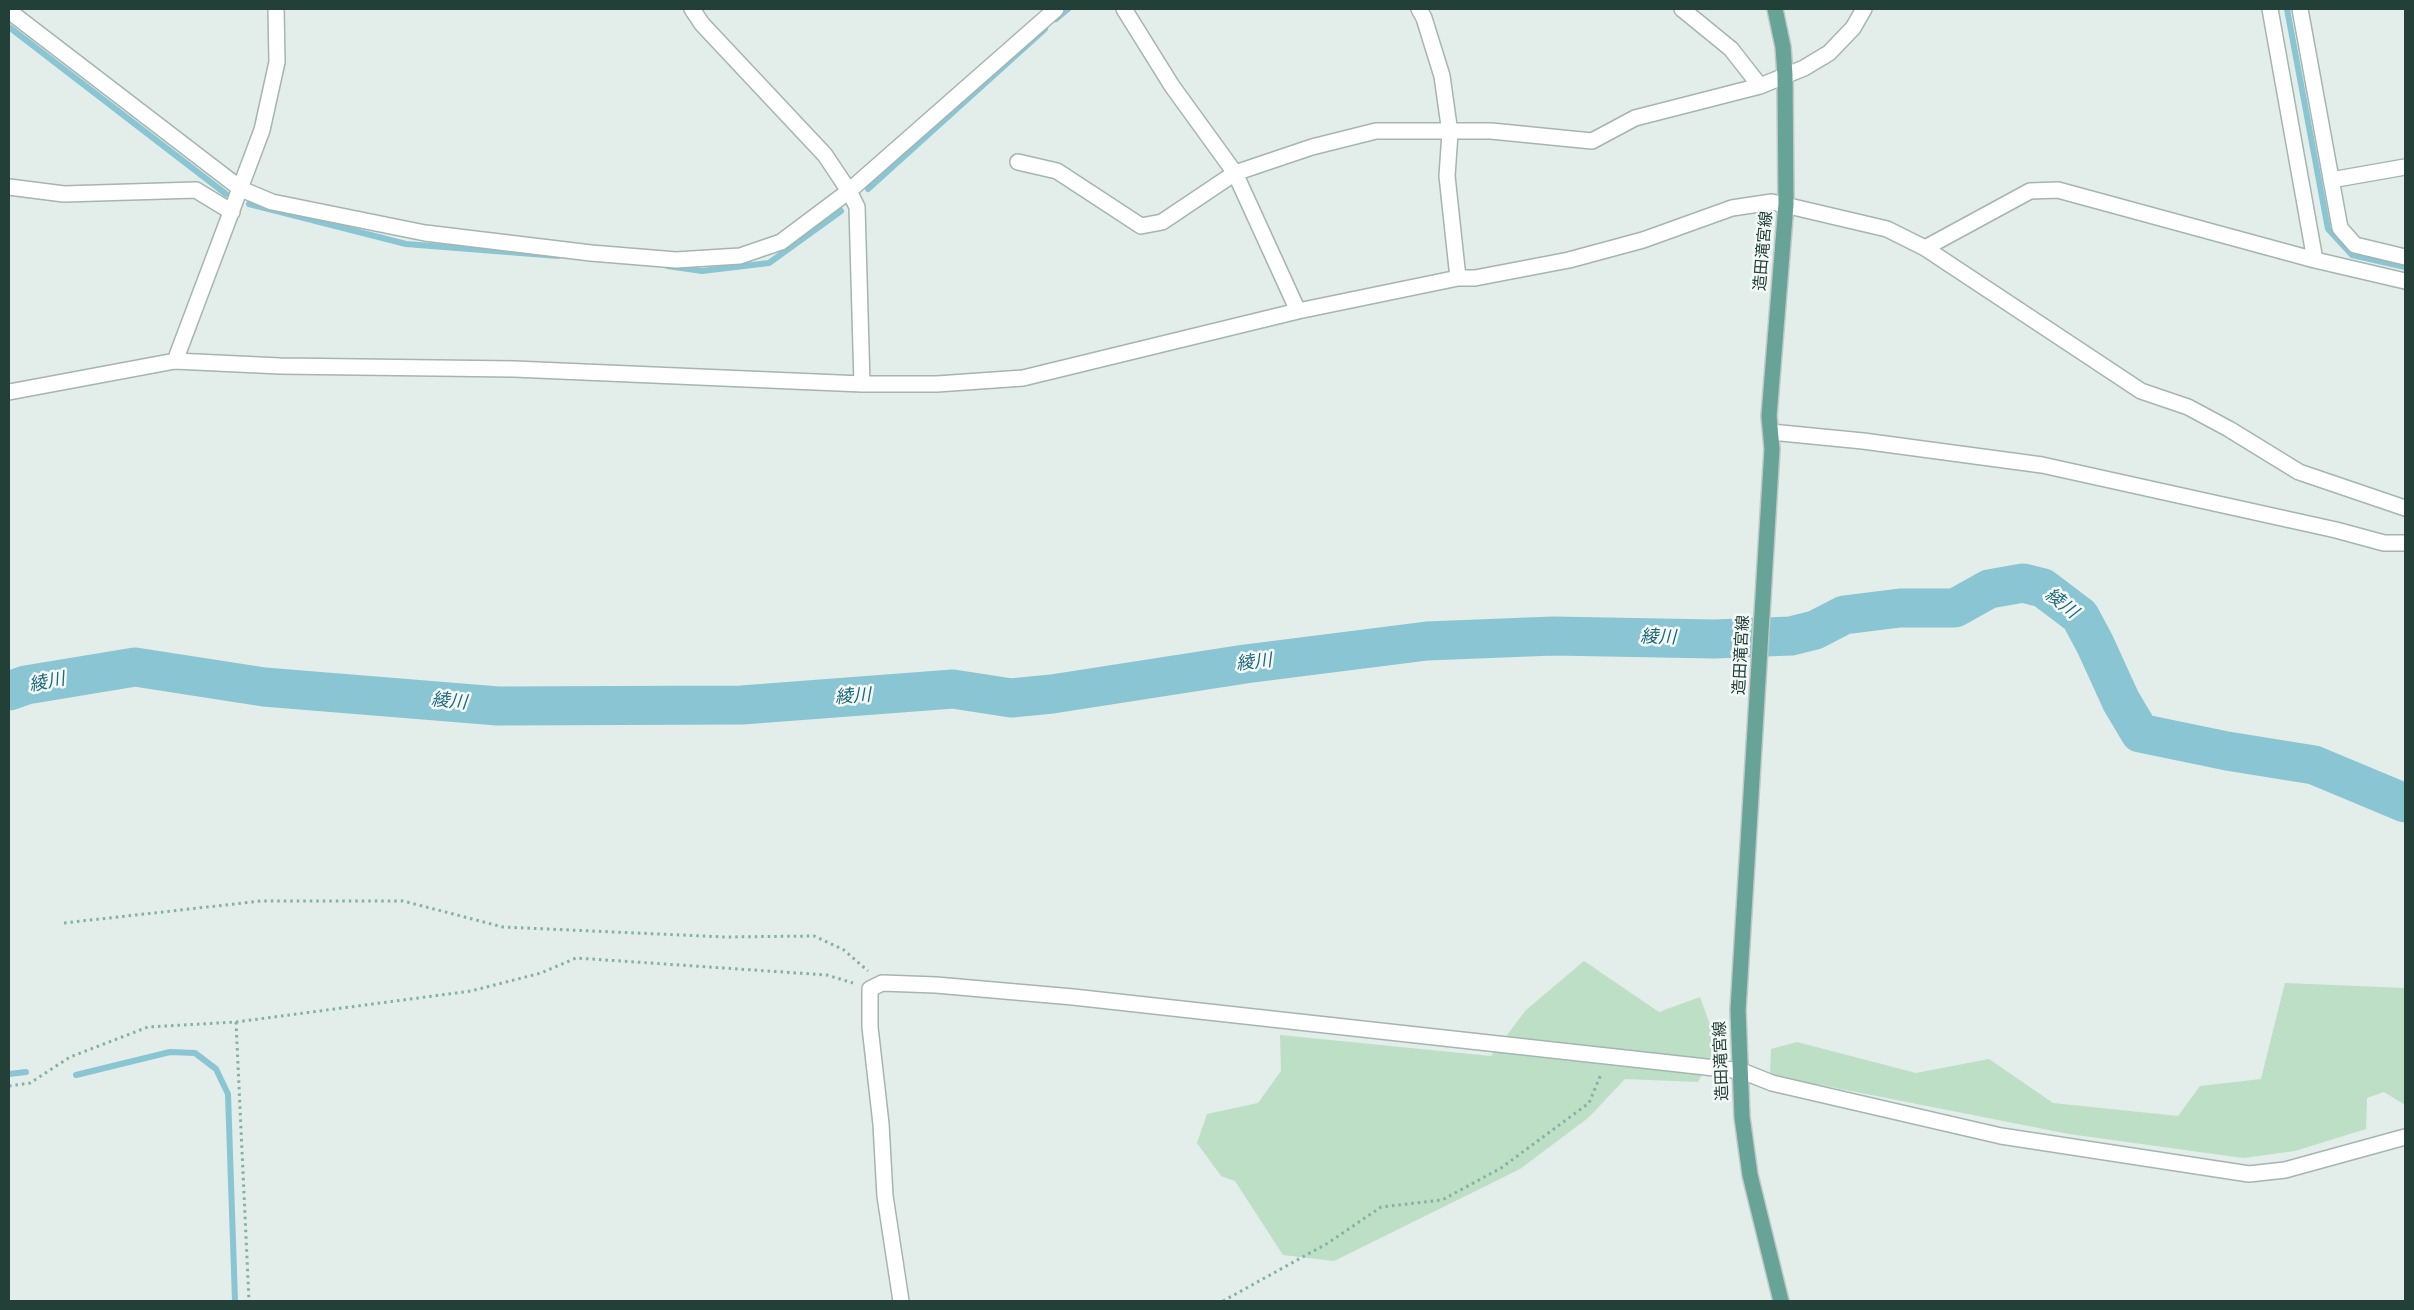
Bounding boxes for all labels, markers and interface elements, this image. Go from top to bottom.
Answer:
street label: 造田滝宮線 [1751,210,1777,292]
water label: 綾川 [2040,584,2082,624]
street label: 造田滝宮線 [1730,615,1754,695]
water label: 綾川 [1640,627,1676,649]
water label: 綾川 [1235,650,1273,676]
water label: 綾川 [27,669,67,697]
water label: 綾川 [834,685,872,709]
water label: 綾川 [430,690,468,714]
street label: 造田滝宮線 [1711,1021,1733,1101]

